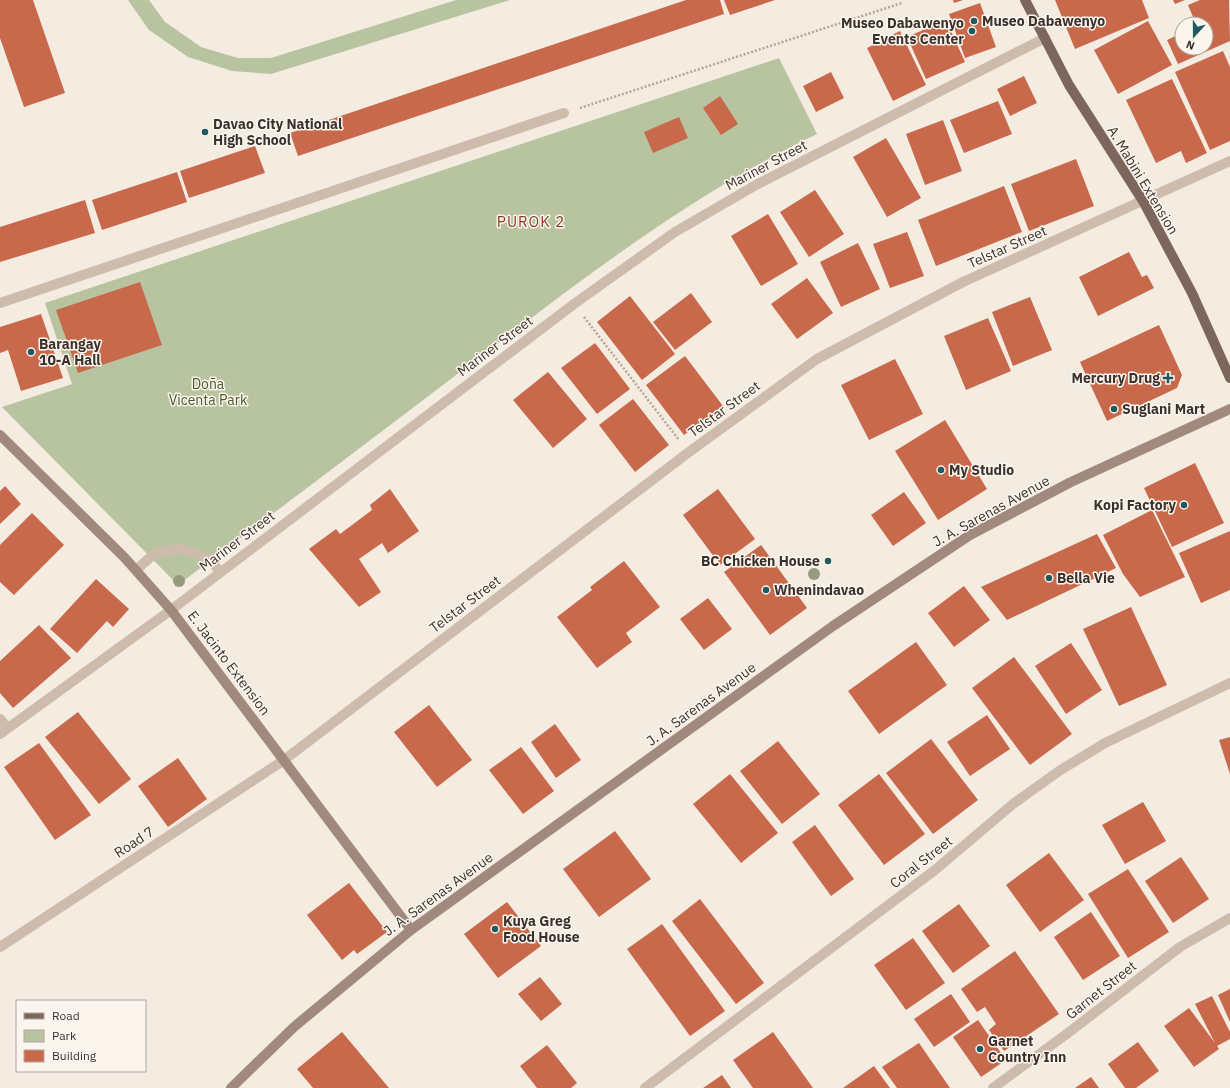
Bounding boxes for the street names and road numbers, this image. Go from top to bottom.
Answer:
street label: A. Mabini Extension [1104,122,1182,238]
street label: Mariner Street [722,136,810,194]
street label: Telstar Street [965,222,1049,272]
street label: Mariner Street [454,312,536,380]
street label: Telstar Street [685,377,764,441]
street label: J. A. Sarenas Avenue [929,471,1053,551]
street label: Mariner Street [196,507,278,575]
street label: Telstar Street [426,571,504,637]
street label: E. Jacinto Extension [184,607,274,719]
street label: J. A. Sarenas Avenue [643,658,760,750]
street label: Road 7 [111,822,157,862]
street label: Coral Street [886,832,956,892]
street label: J. A. Sarenas Avenue [380,848,497,940]
street label: Garnet Street [1062,957,1140,1023]

